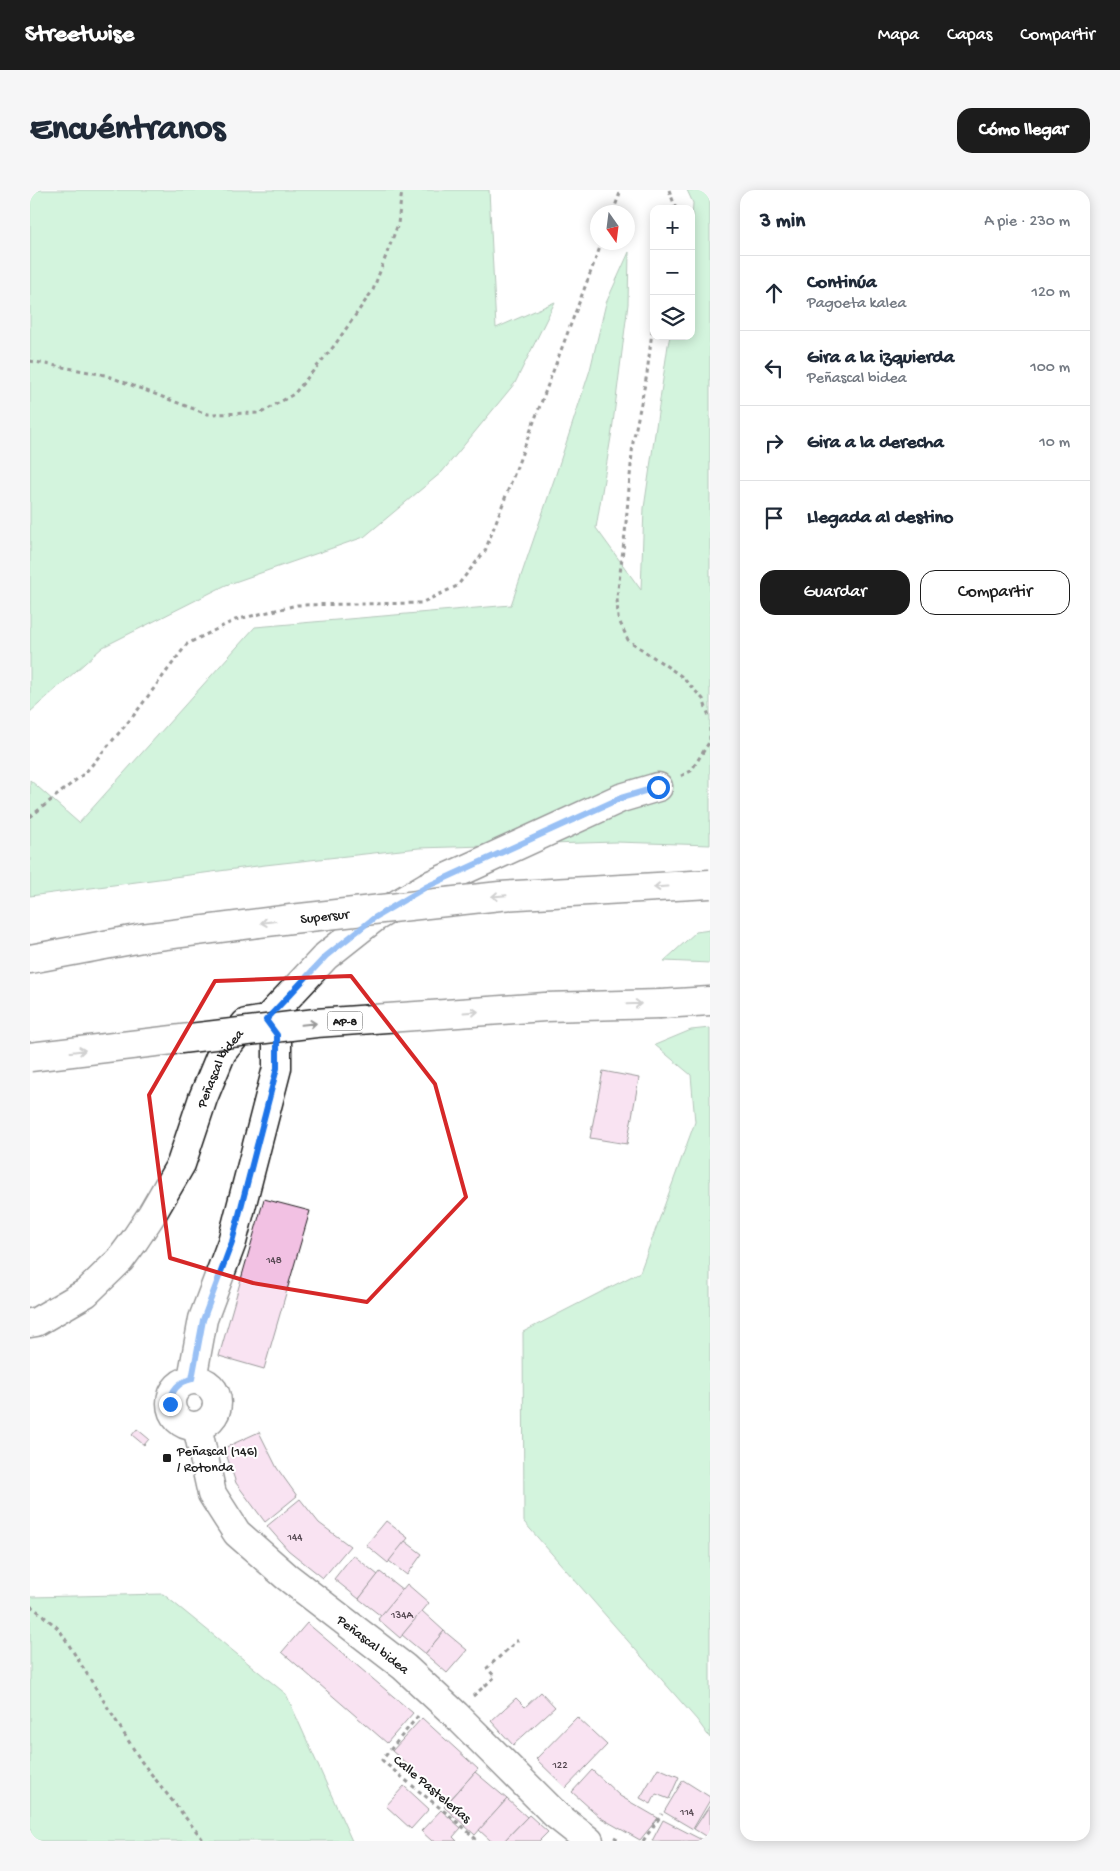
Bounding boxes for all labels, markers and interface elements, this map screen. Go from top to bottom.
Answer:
text: Streetwise [25,21,134,50]
text: Mapa [878,25,919,46]
text: Capas [947,25,992,46]
text: Compartir [1020,25,1095,46]
button: Cómo llegar [957,108,1090,153]
text: Encuéntranos [30,110,225,151]
north arrow [590,205,635,250]
map controls [650,205,695,340]
button: + [650,205,695,250]
text: 3 min [760,210,805,235]
text: A pie · 230 m [984,213,1070,232]
button: − [650,250,695,295]
text: Continúa [807,272,877,295]
icon: ahead [760,279,788,307]
text: 120 m [1031,284,1070,303]
button: layers [650,295,695,340]
text: Pagoeta kalea [807,295,906,314]
text: Gira a la izquierda [807,347,954,370]
icon: left [760,354,788,382]
text: 100 m [1030,359,1070,378]
text: Peñascal bidea [807,370,907,389]
icon: right [760,429,788,457]
text: Gira a la derecha [807,432,944,455]
text: 10 m [1039,434,1070,453]
icon: arrive [760,504,788,532]
text: Llegada al destino [807,507,953,530]
button: Guardar [760,570,910,615]
button: Compartir [920,570,1070,615]
route start [647,776,670,799]
one-way arrow [654,882,670,891]
one-way arrow [491,891,507,901]
street label: Supersur [300,907,351,929]
one-way arrow [260,917,276,927]
one-way arrow [625,1000,641,1009]
one-way arrow [463,1008,479,1017]
road number: AP-8 [328,1011,362,1030]
one-way arrow [301,1019,317,1029]
street label: Peñascal bidea [194,1026,249,1111]
one-way arrow [70,1046,86,1056]
house number: 148 [265,1255,282,1267]
route end [159,1393,182,1416]
place label: Peñascal (146) / Rotonda [176,1444,258,1477]
marker: Peñascal (146) / Rotonda [161,1452,173,1464]
house number: 144 [287,1532,303,1544]
house number: 134A [390,1610,413,1622]
street label: Peñascal bidea [332,1612,413,1680]
street label: Calle Pastelerías [389,1752,475,1828]
house number: 122 [551,1760,568,1772]
house number: 114 [679,1807,695,1819]

